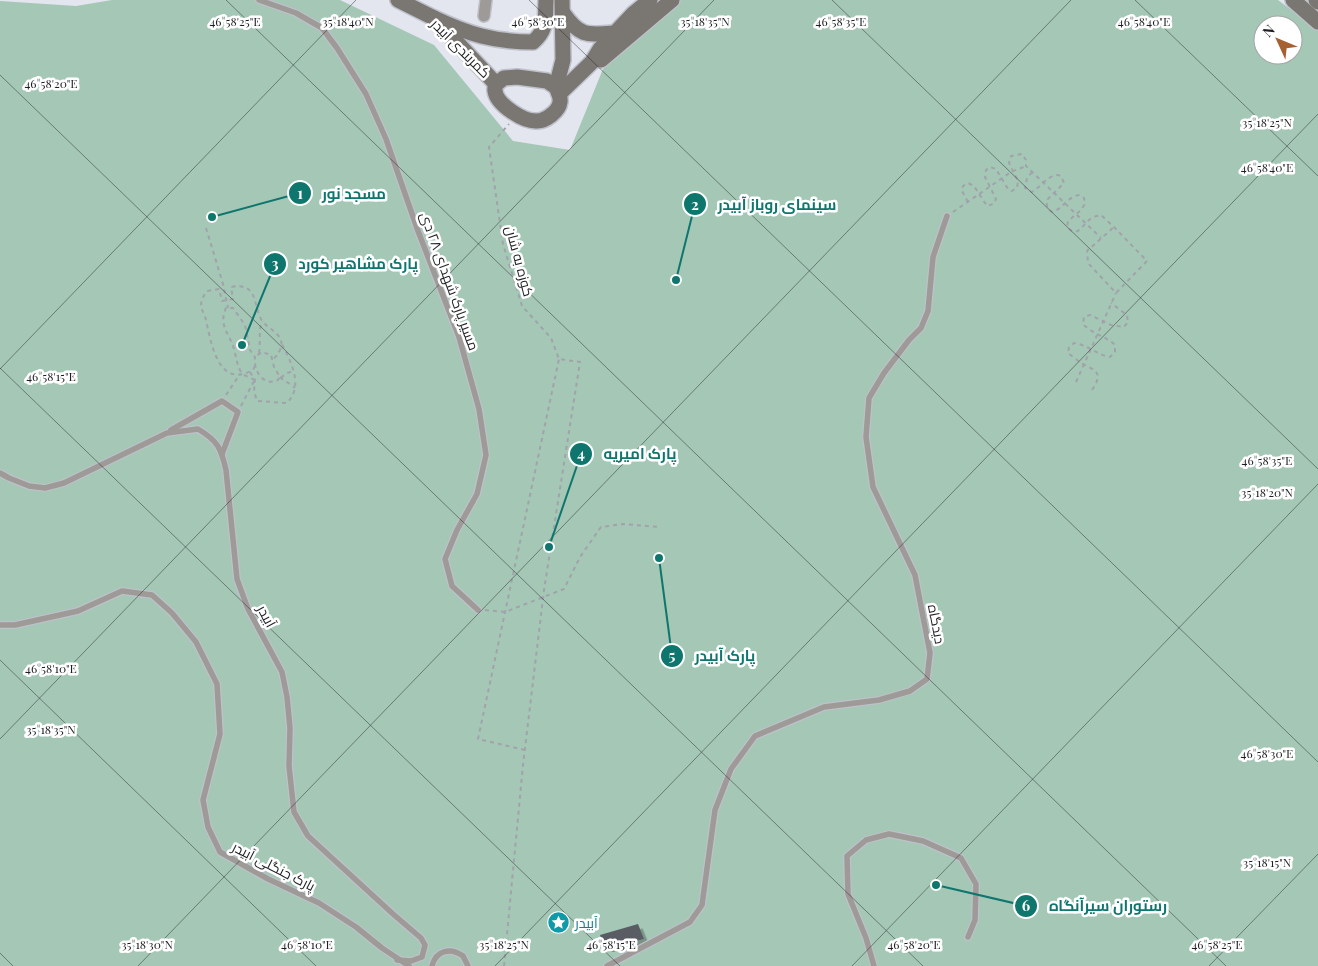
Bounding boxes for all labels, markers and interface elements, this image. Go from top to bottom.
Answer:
text: 46°58'25"E [209,13,261,29]
text: 35°18'40"N [322,13,374,29]
text: 46°58'30"E [512,13,564,29]
text: 35°18'35"N [680,13,730,29]
text: 46°58'35"E [816,13,866,29]
text: 46°58'40"E [1118,13,1170,29]
street label: کمربندی آبیدر [427,14,495,82]
north arrow [1253,15,1303,65]
text: N [1258,20,1279,41]
text: 46°58'20"E [24,75,78,91]
text: 35°18'25"N [1242,114,1293,130]
text: 46°58'40"E [1241,159,1293,175]
callout: مسجد نور [287,178,396,208]
text: 1 [297,183,303,203]
text: مسجد نور [321,183,386,203]
callout: سینمای روباز آبیدر [682,189,846,219]
text: 2 [691,194,699,214]
text: سینمای روباز آبیدر [717,194,836,214]
street label: مسیر پارک شهدای ۲۸ دی [415,209,484,353]
street label: کوزه به شان [501,224,539,298]
callout: پارک مشاهیر کورد [263,249,427,279]
text: 3 [271,253,279,273]
text: پارک مشاهیر کورد [298,253,418,275]
text: 46°58'15"E [26,368,76,384]
callout: پارک امیریه [568,439,686,469]
text: 4 [577,443,585,463]
text: پارک امیریه [604,443,677,465]
text: 46°58'35"E [1242,452,1292,468]
text: 35°18'20"N [1241,484,1294,500]
street label: آبیدر [253,601,281,631]
street label: دیدگاه [924,603,950,645]
callout: پارک آبیدر [660,641,765,671]
text: 5 [669,645,676,665]
text: پارک آبیدر [694,645,756,667]
text: 46°58'10"E [25,660,77,676]
text: 35°18'35"N [26,721,76,737]
text: 46°58'30"E [1241,745,1293,761]
street label: پارک جنگلی آبیدر [228,836,319,896]
text: 35°18'15"N [1243,854,1292,870]
callout: رستوران سیرآنگاه [1014,891,1177,921]
text: 6 [1022,895,1030,915]
text: رستوران سیرآنگاه [1049,895,1167,915]
place icon: آبیدر [547,910,571,934]
place label: آبیدر [574,913,598,932]
text: 35°18'30"N [121,936,173,952]
text: 46°58'10"E [281,936,333,952]
text: 35°18'25"N [479,936,530,952]
text: 46°58'15"E [586,936,636,952]
text: 46°58'20"E [887,936,941,952]
text: 46°58'25"E [1191,936,1243,952]

